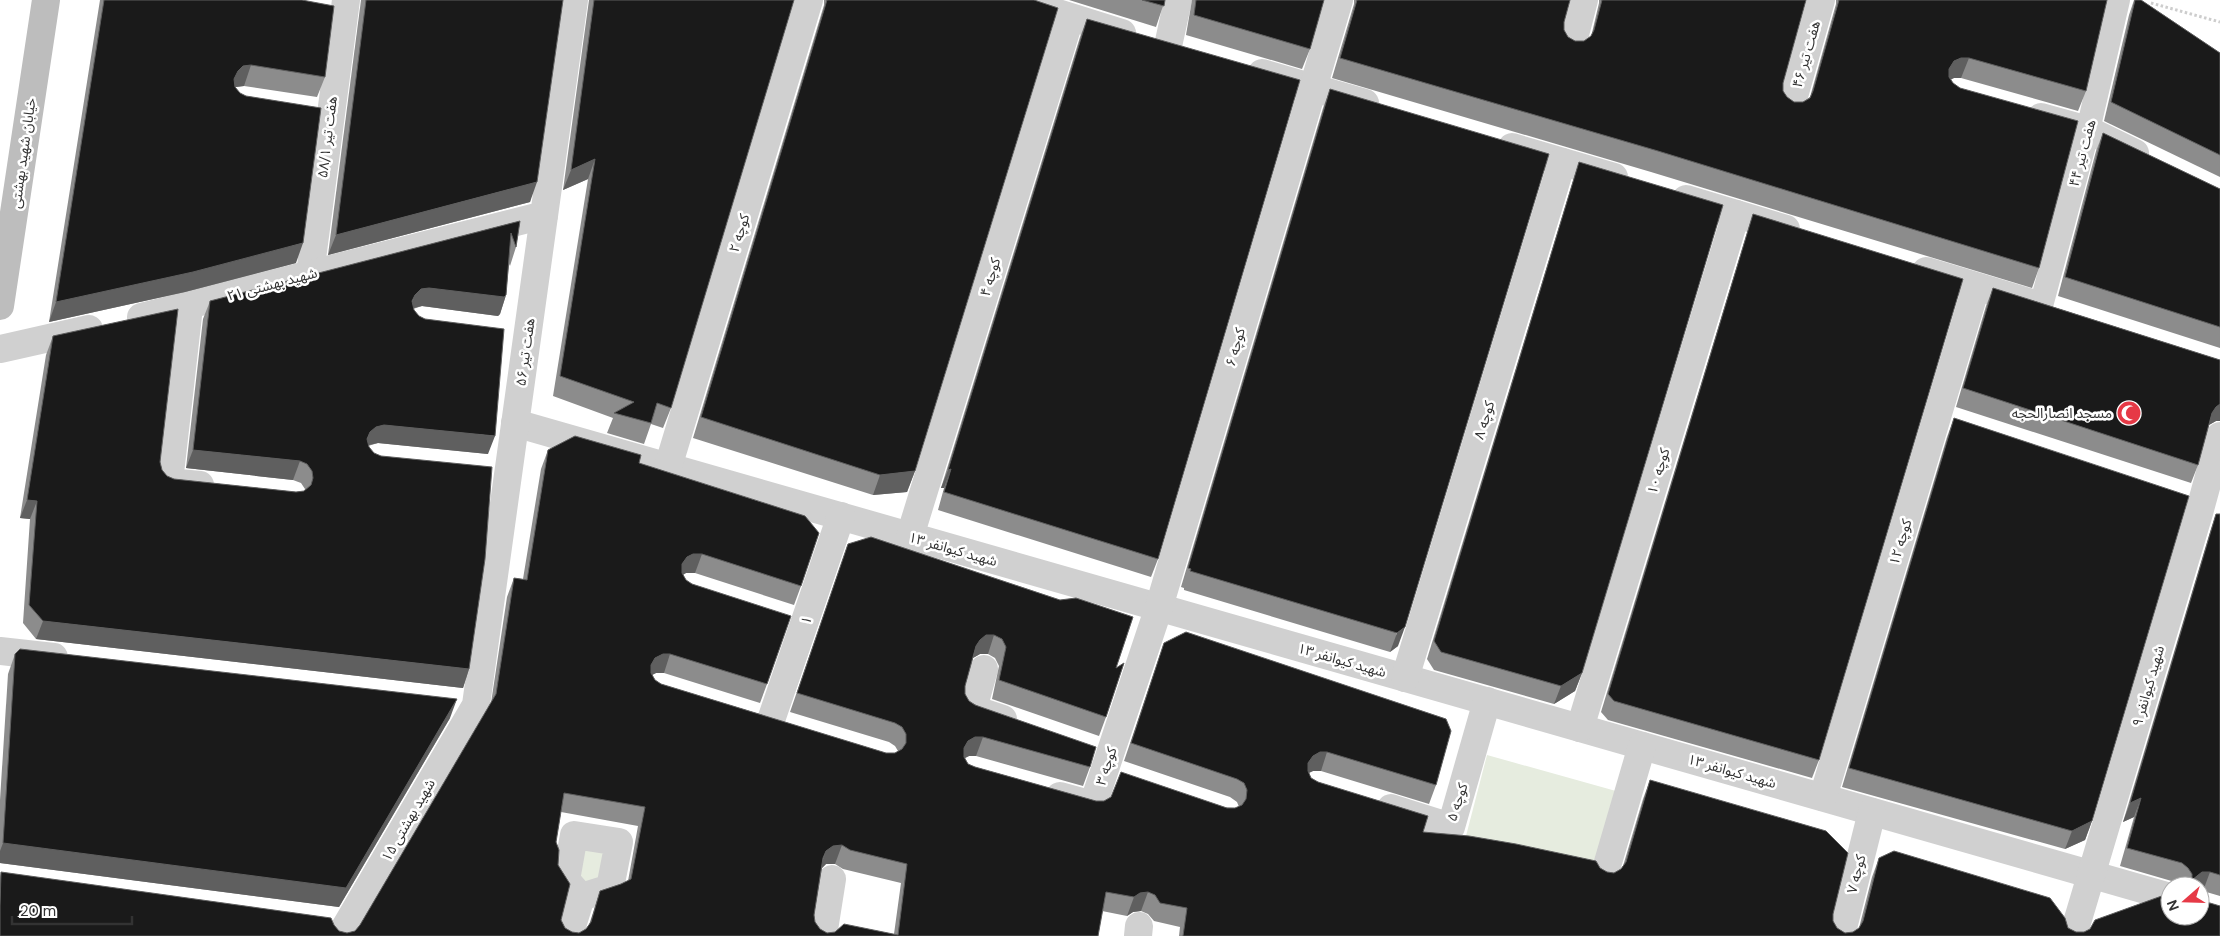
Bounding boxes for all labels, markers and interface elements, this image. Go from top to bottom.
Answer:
street label: هفت تیر ۴۶ [1788,18,1824,90]
street label: هفت تیر ۵۸/۱ [313,95,341,179]
street label: خیابان شهید بهشتی [6,97,40,209]
street label: هفت تیر ۴۴ [2064,117,2100,189]
street label: کوچه ۲ [725,211,754,255]
street label: کوچه ۴ [976,255,1005,299]
street label: شهید بهشتی ۲۱ [225,263,319,305]
street label: هفت تیر ۵۶ [511,317,539,387]
street label: کوچه ۶ [1221,325,1250,369]
street label: کوچه ۸ [1470,398,1499,442]
mosque icon: مسجد انصارالحجه [2116,400,2142,426]
place label: مسجد انصارالحجه [2012,404,2112,422]
street label: کوچه ۱۰ [1642,446,1675,496]
street label: کوچه ۱۲ [1884,517,1917,567]
street label: شهید کیوانفر ۱۳ [907,528,999,570]
street label: ۱ [796,613,816,627]
street label: شهید کیوانفر ۱۳ [1296,639,1388,681]
street label: شهید کیوانفر ۹ [2128,643,2168,729]
street label: کوچه ۳ [1091,744,1122,788]
street label: شهید کیوانفر ۱۳ [1686,750,1778,792]
street label: شهید بهشتی ۱۵ [377,775,439,865]
street label: کوچه ۵ [1442,780,1473,824]
street label: کوچه ۷ [1843,853,1871,895]
north arrow [2160,876,2210,926]
scale bar [12,894,132,926]
text: N [2163,898,2183,913]
text: 20 m [20,901,56,921]

